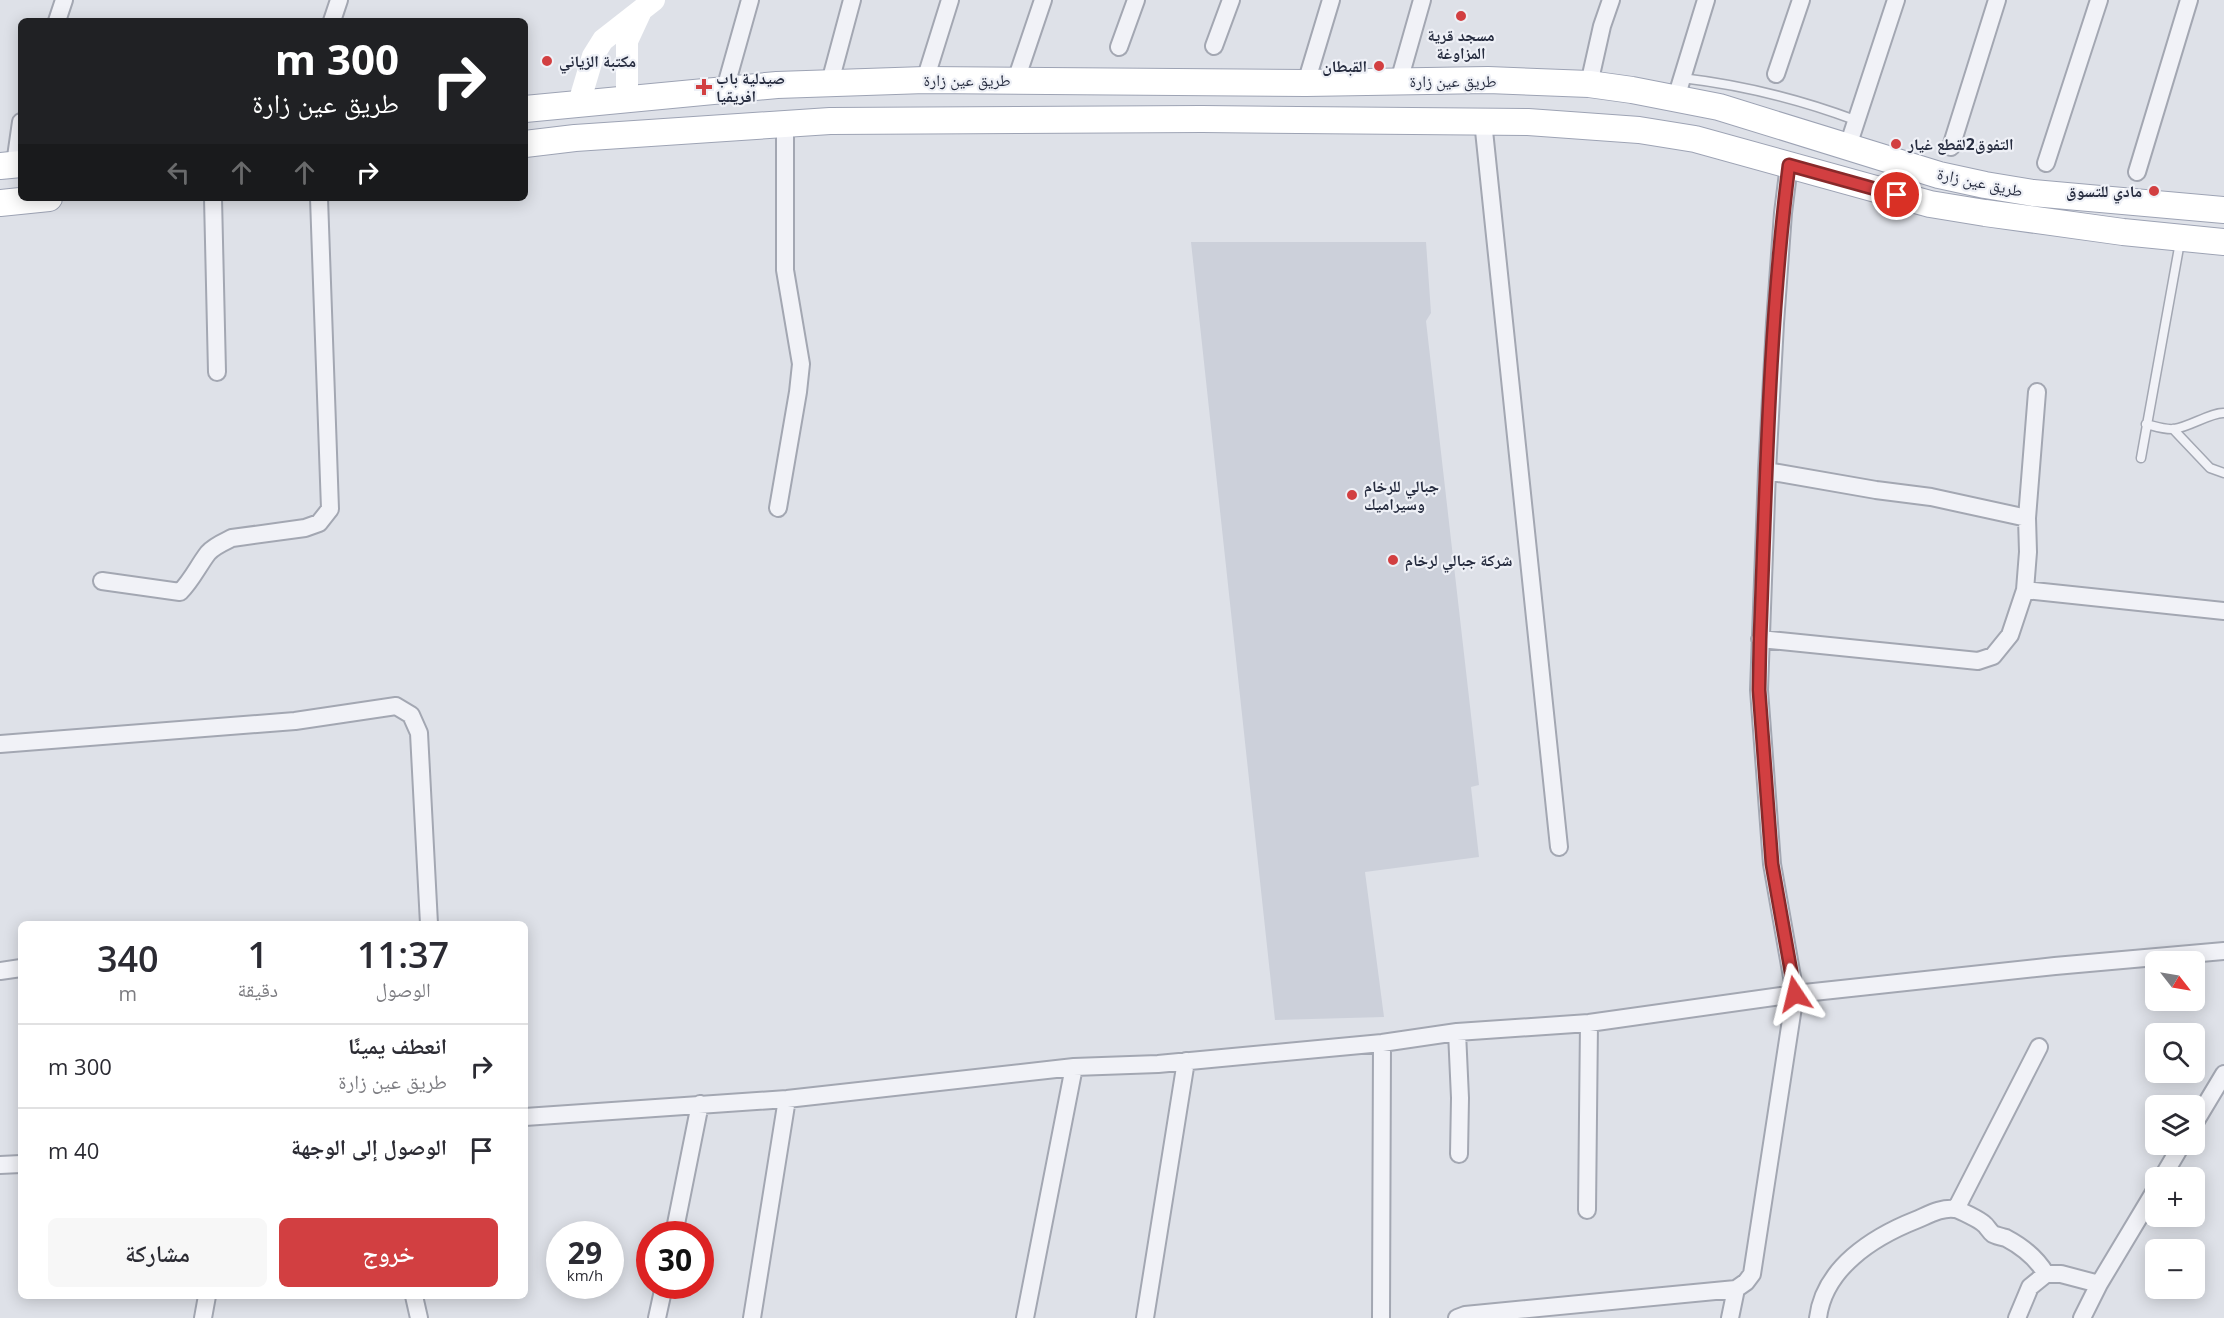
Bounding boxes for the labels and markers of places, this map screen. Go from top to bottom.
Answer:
marker: مسجد قرية المزاوغة [1454,9,1468,23]
place label: مسجد قرية المزاوغة [1427,24,1495,64]
place label: مكتبة الزياني [559,50,636,74]
marker: مكتبة الزياني [540,54,554,68]
place label: القبطان [1322,55,1367,77]
marker: القبطان [1372,59,1386,73]
place label: صيدلية باب افريقيا [716,67,785,107]
marker: صيدلية باب افريقيا [697,80,711,94]
place label: التفوق2لقطع غيار [1907,133,2014,155]
marker: التفوق2لقطع غيار [1889,137,1903,151]
pin [1871,169,1922,220]
place label: مادي للتسوق [2066,180,2142,204]
marker: مادي للتسوق [2147,184,2161,198]
place label: جبالي للرخام وسيراميك [1364,475,1439,515]
marker: جبالي للرخام وسيراميك [1345,488,1359,502]
place label: شركة جبالي لرخام [1405,549,1512,573]
marker: شركة جبالي لرخام [1386,553,1400,567]

